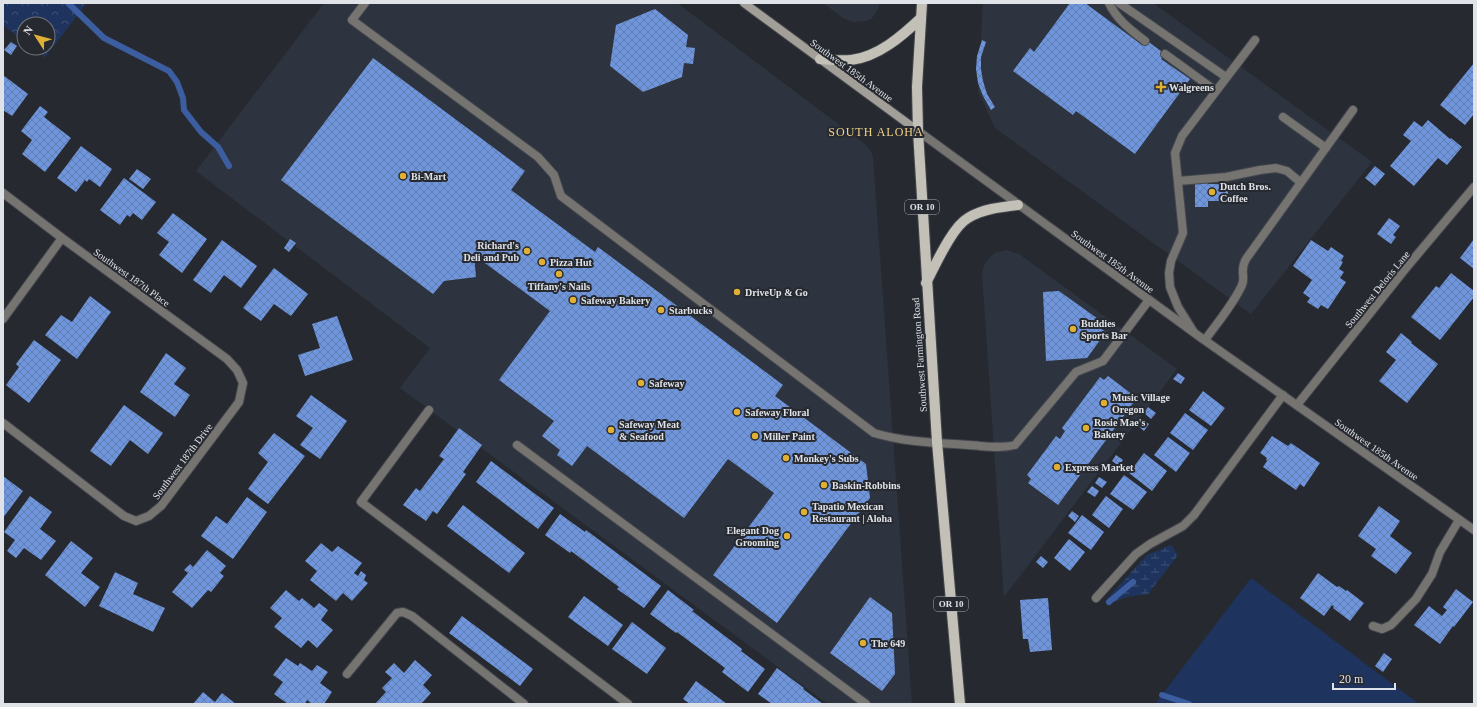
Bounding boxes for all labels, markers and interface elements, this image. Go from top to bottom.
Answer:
north arrow [16,16,56,56]
text: N [21,23,35,37]
street label: Southwest 185th Avenue [808,37,896,104]
marker: Walgreens [1156,82,1166,92]
place label: Walgreens [1169,82,1214,93]
district label: SOUTH ALOHA [828,125,924,139]
marker: Bi-Mart [398,171,408,181]
place label: Bi-Mart [411,171,447,182]
place label: Dutch Bros. Coffee [1220,181,1271,204]
marker: Dutch Bros. Coffee [1207,187,1217,197]
road number: OR 10 [905,200,939,214]
street label: Southwest 185th Avenue [1069,228,1157,295]
place label: Richard's Deli and Pub [463,240,519,263]
street label: Southwest 187th Place [92,246,172,309]
marker: Richard's Deli and Pub [522,246,532,256]
street label: Southwest Deloris Lane [1343,248,1412,330]
marker: Pizza Hut [537,257,547,267]
place label: Pizza Hut [550,257,593,268]
marker: Tiffany's Nails [554,269,564,279]
place label: Tiffany's Nails [528,281,590,292]
marker: DriveUp & Go [732,287,742,297]
place label: DriveUp & Go [745,287,808,298]
marker: Safeway Bakery [568,295,578,305]
place label: Safeway Bakery [581,295,650,306]
street label: Southwest Farmington Road [910,297,929,412]
marker: Starbucks [656,305,666,315]
place label: Starbucks [669,305,712,316]
place label: Buddies Sports Bar [1081,318,1128,341]
marker: Buddies Sports Bar [1068,324,1078,334]
marker: Safeway [636,378,646,388]
place label: Safeway [649,378,685,389]
place label: Music Village Oregon [1112,392,1171,415]
marker: Music Village Oregon [1099,398,1109,408]
marker: Safeway Floral [732,407,742,417]
place label: Safeway Floral [745,407,809,418]
street label: Southwest 185th Avenue [1333,416,1421,483]
place label: Rosie Mae's Bakery [1094,417,1145,440]
place label: Safeway Meat & Seafood [619,419,680,442]
street label: Southwest 187th Drive [150,421,215,501]
marker: Rosie Mae's Bakery [1081,423,1091,433]
marker: Safeway Meat & Seafood [606,425,616,435]
marker: Miller Paint [750,431,760,441]
place label: Miller Paint [763,431,815,442]
marker: Monkey's Subs [781,453,791,463]
place label: Monkey's Subs [794,453,859,464]
marker: Express Market [1052,462,1062,472]
place label: Express Market [1065,462,1134,473]
marker: Baskin-Robbins [819,480,829,490]
place label: Baskin-Robbins [832,480,900,491]
place label: Tapatio Mexican Restaurant | Aloha [812,501,892,524]
marker: Tapatio Mexican Restaurant | Aloha [799,507,809,517]
place label: Elegant Dog Grooming [727,525,779,548]
marker: Elegant Dog Grooming [782,531,792,541]
road number: OR 10 [934,597,968,611]
marker: The 649 [858,638,868,648]
place label: The 649 [871,638,905,649]
scale bar [1333,665,1395,691]
text: 20 m [1339,672,1364,686]

